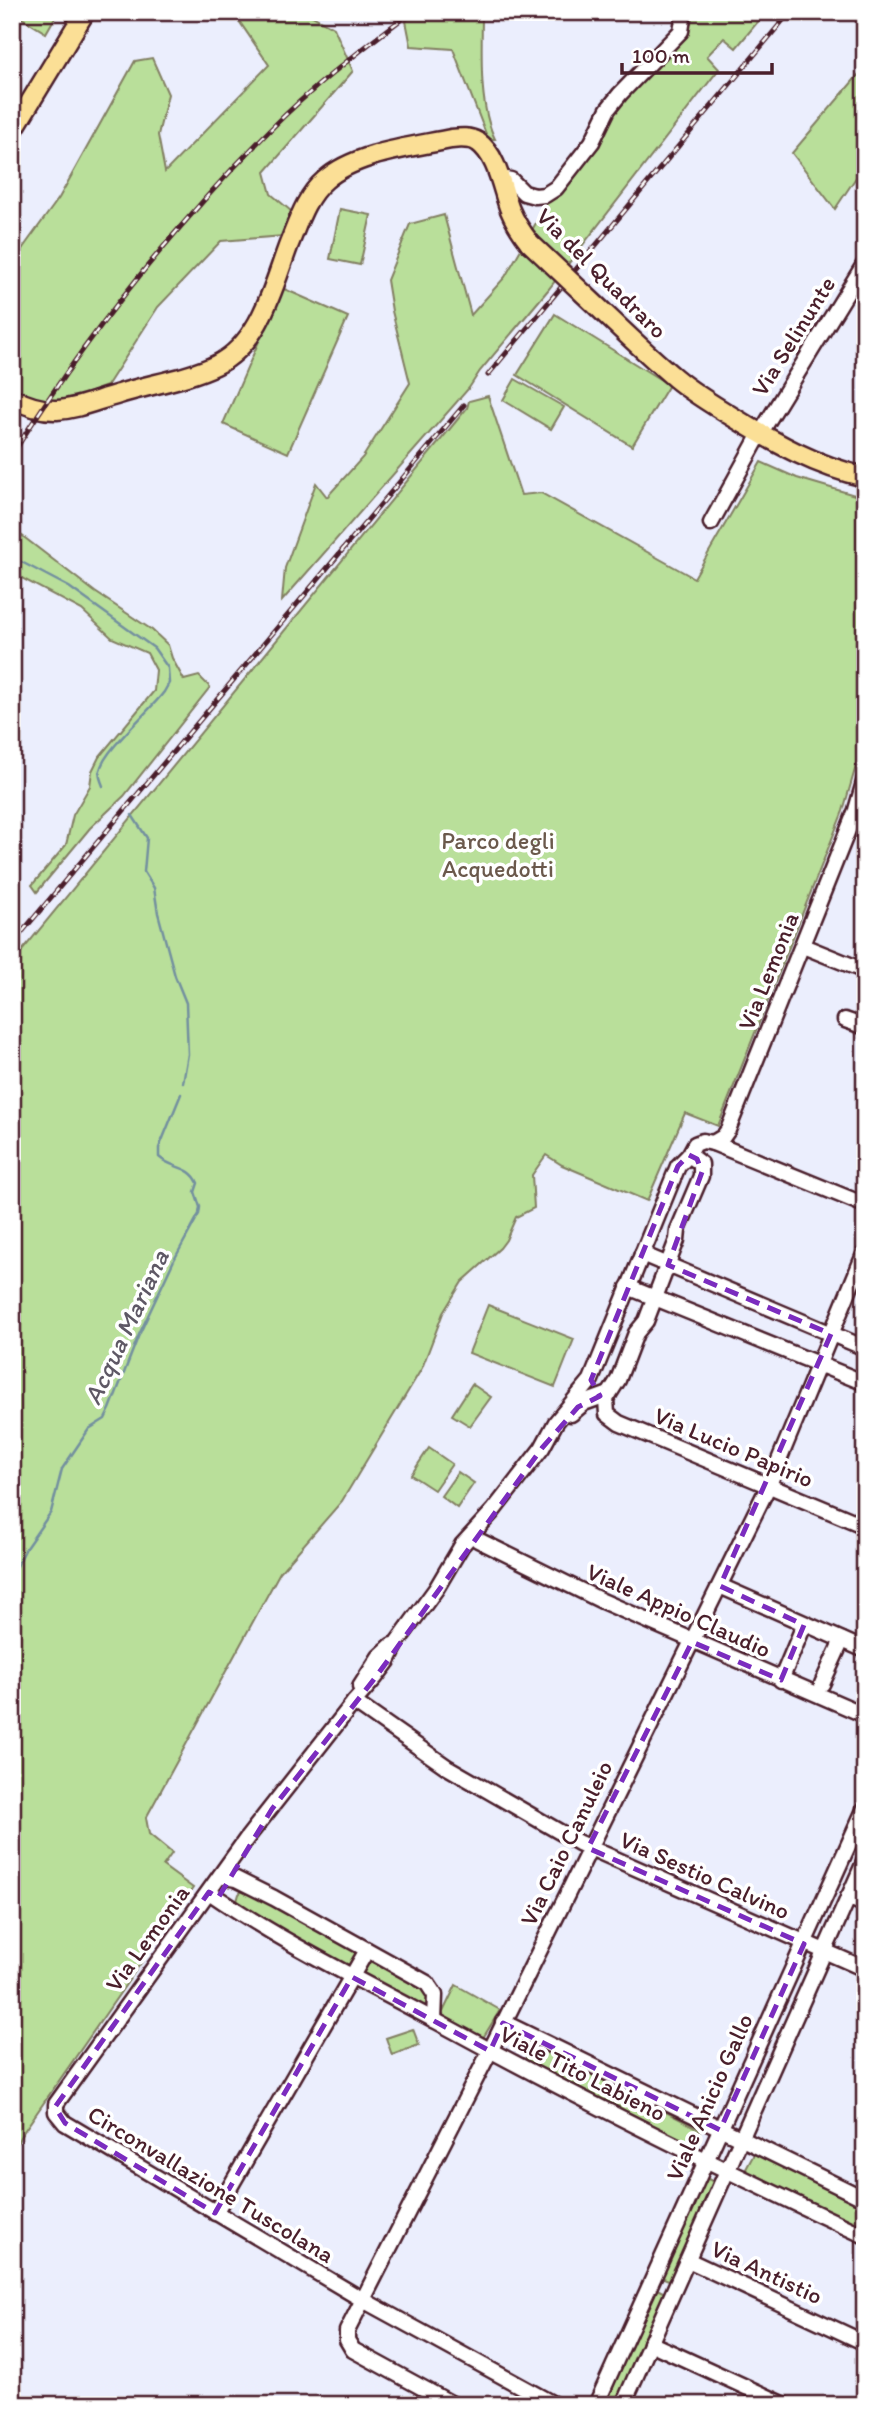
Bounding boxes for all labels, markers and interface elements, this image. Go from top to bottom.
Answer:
scale bar [622,32,772,76]
text: 100 m [632,43,690,68]
street label: Via del Quadraro [530,201,674,345]
street label: Via Selinunte [745,271,841,401]
park label: Parco degli Acquedotti [441,826,555,883]
street label: Via Lemonia [731,907,805,1034]
water label: Acqua Mariana [76,1244,176,1409]
street label: Via Lucio Papirio [650,1400,818,1494]
street label: Viale Appio Claudio [582,1556,776,1664]
street label: Via Caio Canuleio [513,1756,619,1930]
street label: Via Sestio Calvino [616,1825,794,1925]
street label: Via Lemonia [99,1879,196,1997]
street label: Viale Anicio Gallo [659,2009,759,2185]
street label: Viale Tito Labieno [495,2019,671,2127]
street label: Circonvallazione Tuscolana [83,2099,340,2269]
street label: Via Antistio [707,2234,827,2310]

